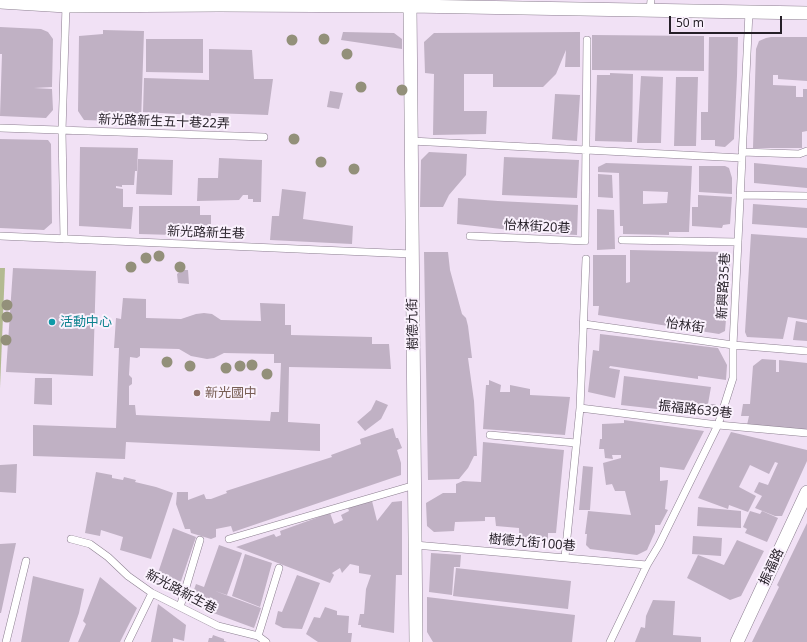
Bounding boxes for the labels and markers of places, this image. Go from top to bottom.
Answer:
place label: 活動中心 [60,314,112,330]
marker: 活動中心 [47,317,57,327]
place label: 新光國中 [205,385,257,401]
marker: 新光國中 [192,388,202,398]

